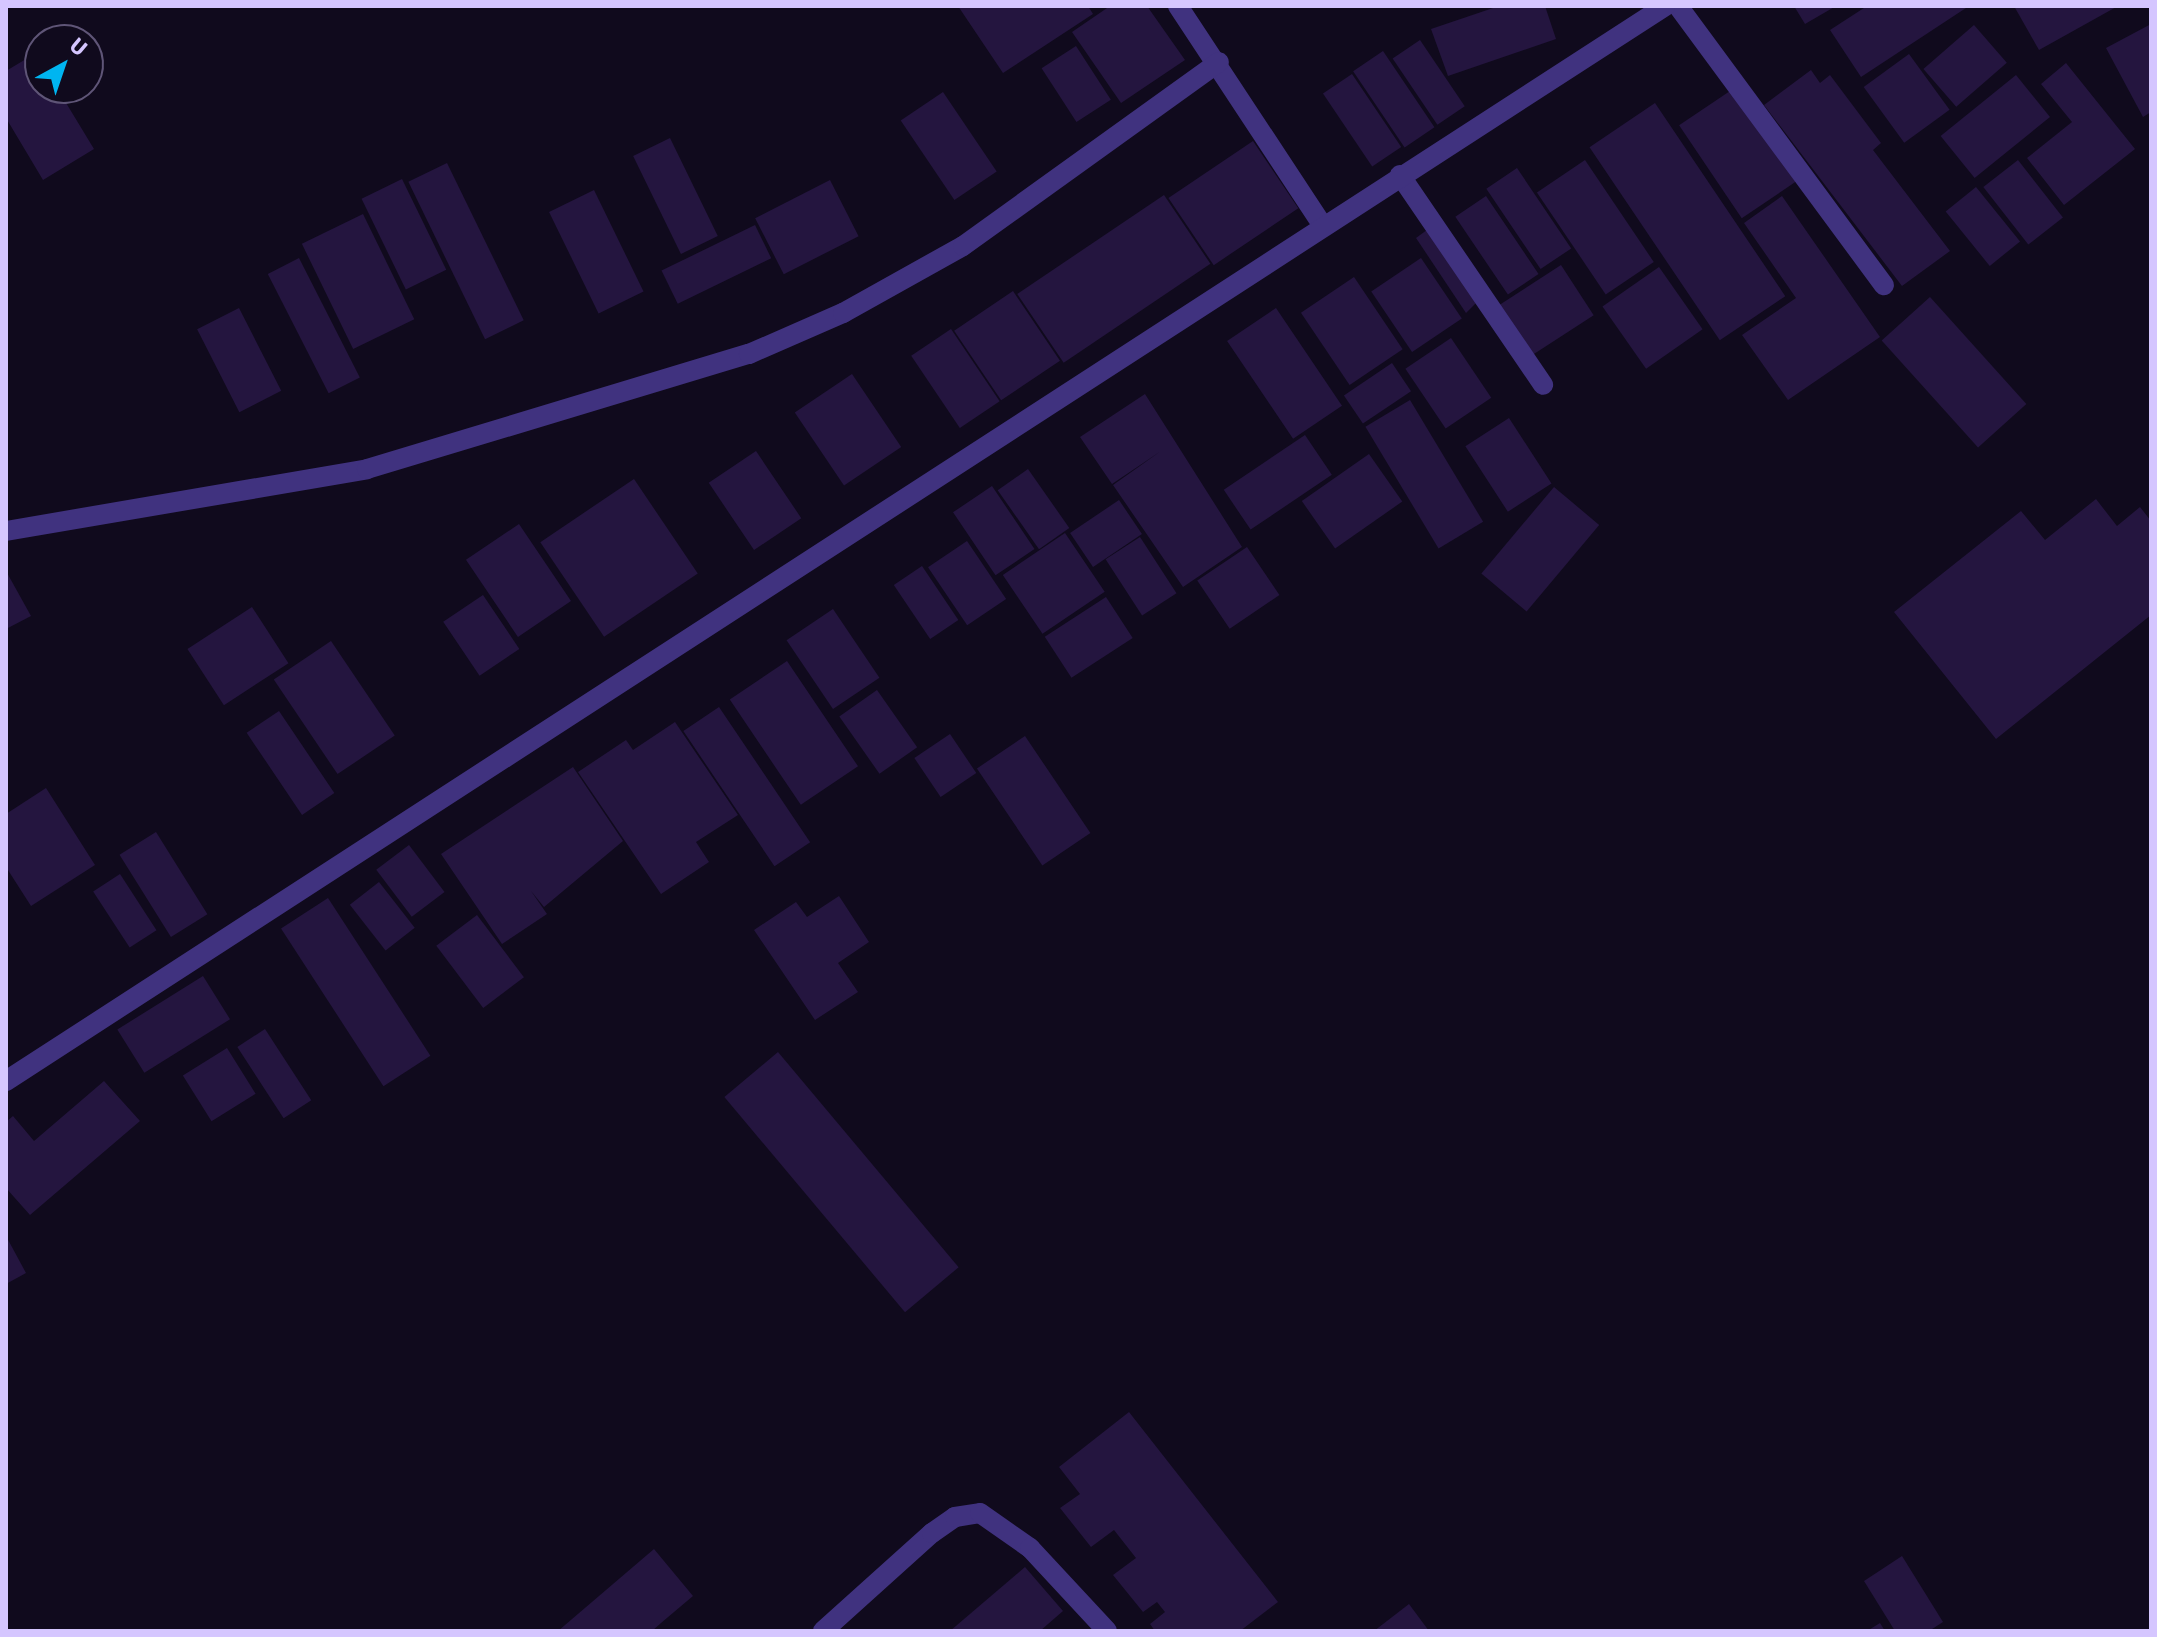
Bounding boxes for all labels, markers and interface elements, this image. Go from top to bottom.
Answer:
north arrow [24,24,104,104]
text: U [64,32,93,62]

